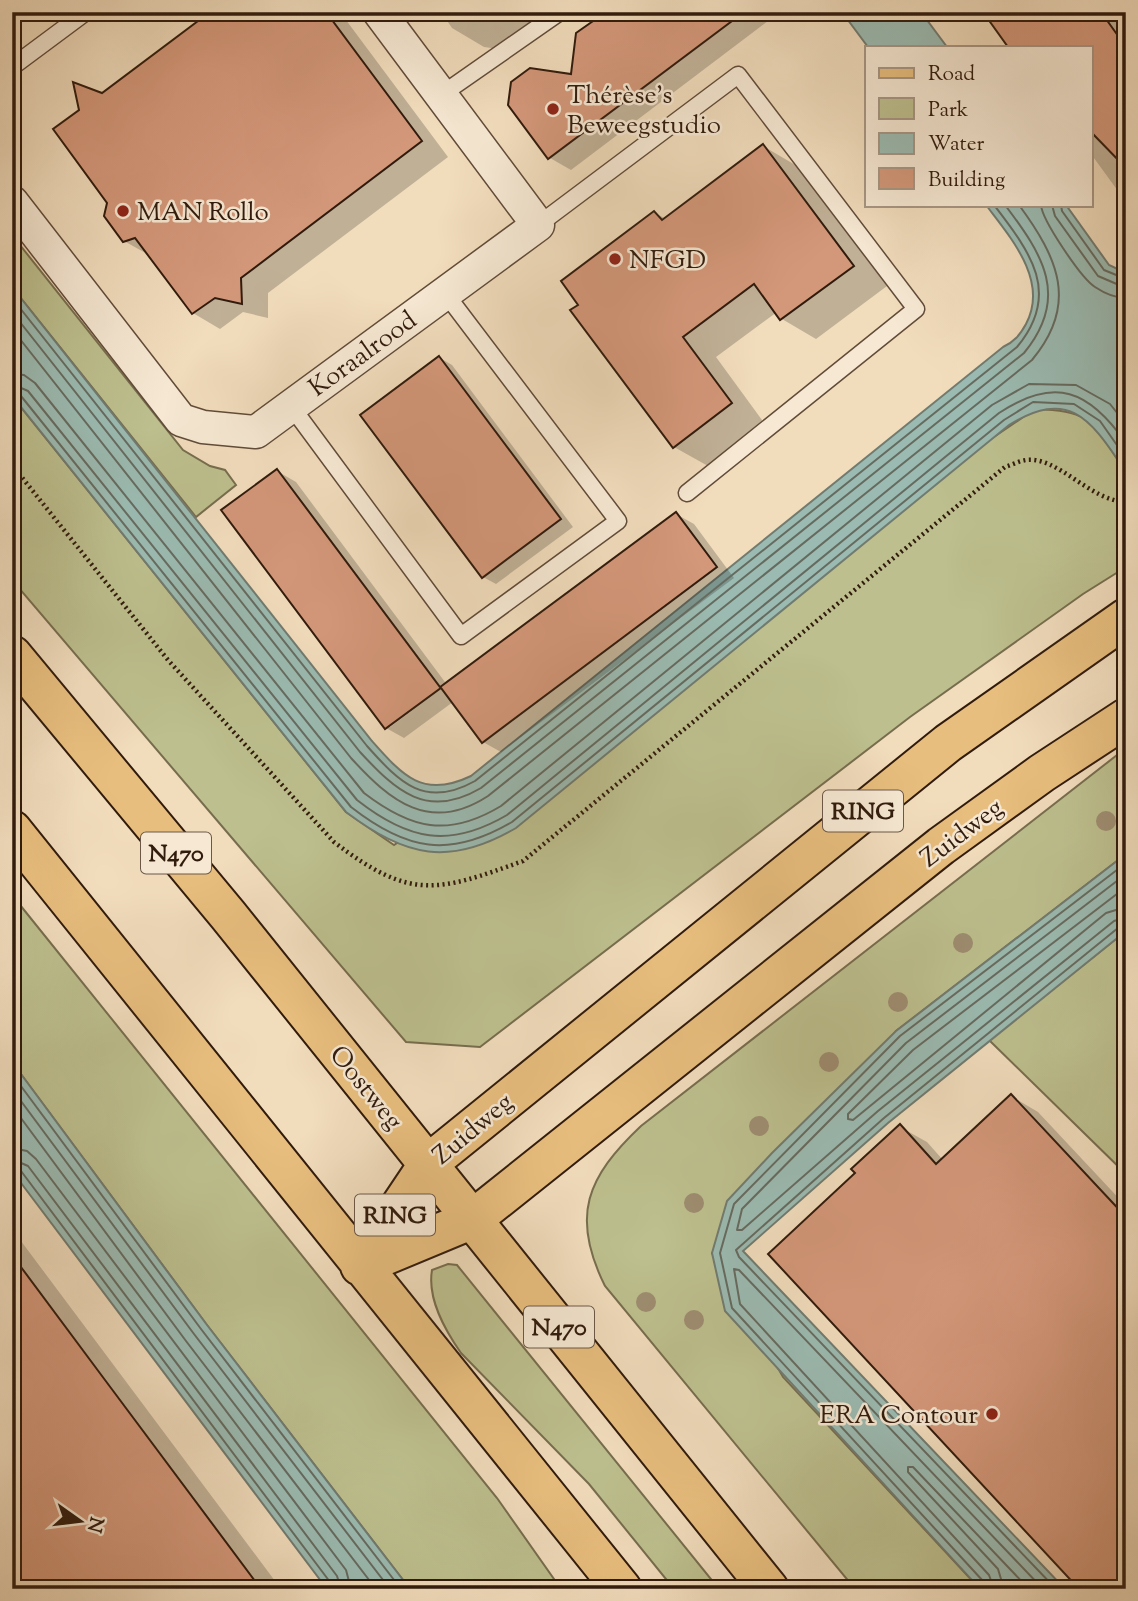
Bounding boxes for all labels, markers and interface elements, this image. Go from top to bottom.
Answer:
legend [865,46,1092,206]
text: Road [928,60,975,90]
place label: Thérèse's Beweegstudio [567,78,721,145]
text: Park [928,96,969,126]
marker: Thérèse's Beweegstudio [545,101,561,117]
text: Water [928,130,985,160]
text: Building [928,166,1005,196]
place label: MAN Rollo [137,195,269,232]
marker: MAN Rollo [115,203,131,219]
place label: NFGD [629,243,706,280]
marker: NFGD [607,251,623,267]
street label: Koraalrood [302,303,425,407]
road number: RING [823,790,903,832]
street label: Zuidweg [914,791,1011,877]
road number: N470 [141,832,211,874]
street label: Oostweg [320,1038,411,1139]
street label: Zuidweg [425,1085,522,1175]
road number: RING [355,1195,435,1236]
road number: N470 [524,1307,594,1348]
place label: ERA Contour [820,1398,978,1435]
marker: ERA Contour [984,1406,1000,1422]
north arrow [46,1486,116,1556]
text: N [79,1514,109,1535]

